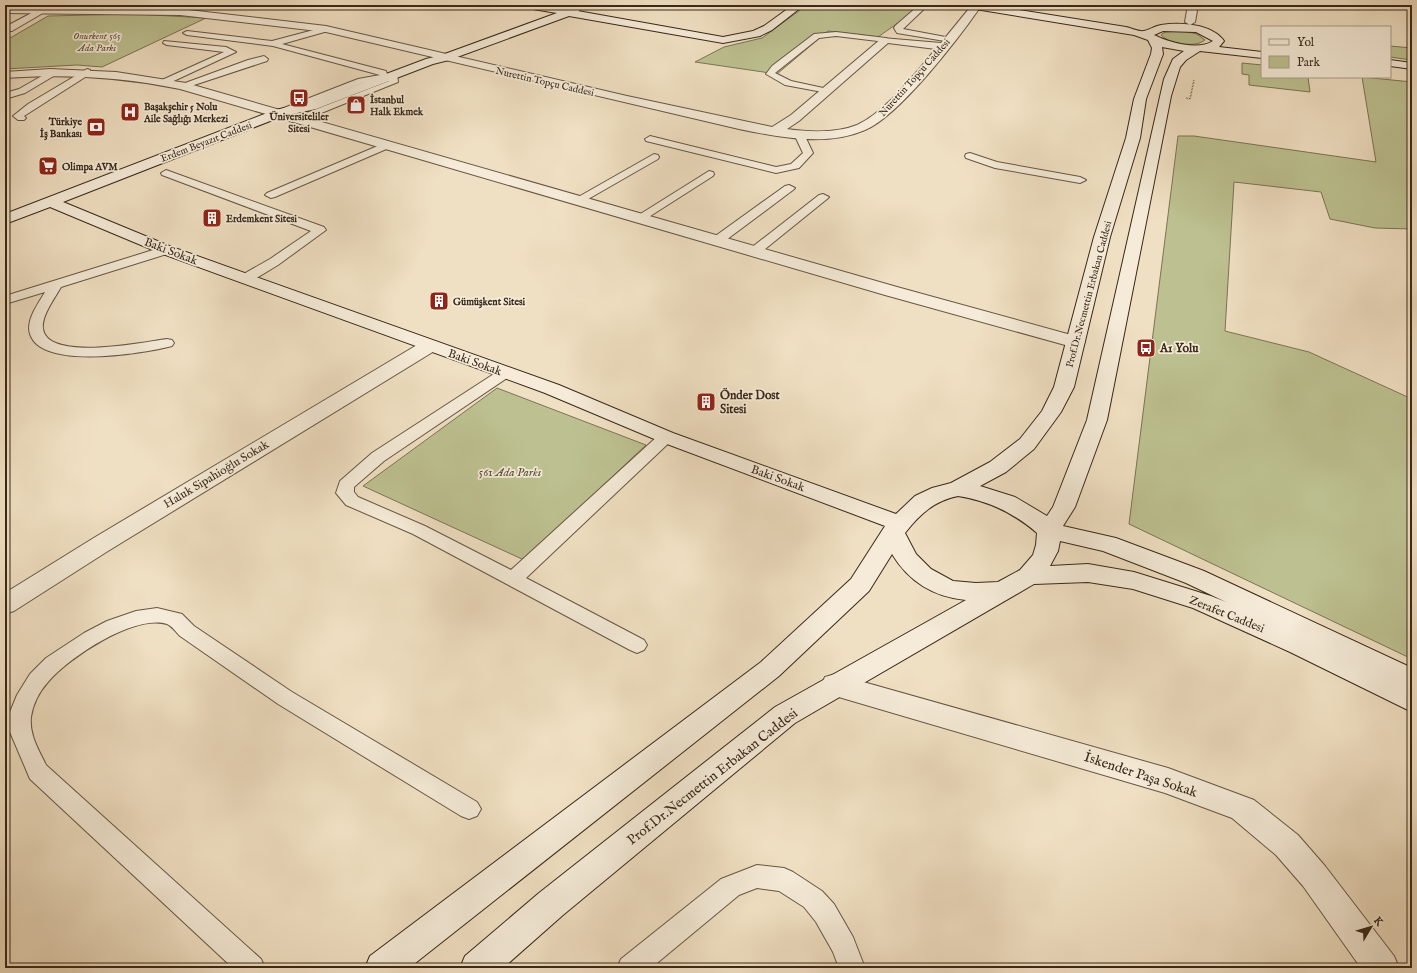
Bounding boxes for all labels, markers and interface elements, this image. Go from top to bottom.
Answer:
legend [1261,26,1391,78]
park label: Onurkent 565 Ada Parkı [73,30,121,55]
text: Yol [1297,35,1315,50]
street label: Nurettin Topçu Caddesi [877,36,954,120]
text: Park [1297,55,1320,70]
street label: Nurettin Topçu Caddesi [494,65,595,100]
bus stop icon: Üniversiteliler Sitesi [288,87,310,109]
place label: İstanbul Halk Ekmek [370,93,424,119]
shop icon: İstanbul Halk Ekmek [345,94,367,116]
hospital icon: Başakşehir 5 Nolu Aile Sağlığı Merkezi [119,101,141,123]
place label: Başakşehir 5 Nolu Aile Sağlığı Merkezi [143,101,229,126]
place label: Üniversiteliler Sitesi [268,110,329,136]
place label: Türkiye İş Bankası [40,116,82,141]
bank icon: Türkiye İş Bankası [85,116,107,138]
street label: Erdem Beyazıt Caddesi [159,119,254,166]
supermarket icon: Olimpa AVM [37,155,59,177]
place label: Olimpa AVM [62,161,118,174]
building icon: Erdemkent Sitesi [201,207,223,229]
place label: Erdemkent Sitesi [226,213,297,226]
street label: Prof.Dr.Necmettin Erbakan Caddesi [1064,219,1115,369]
street label: Baki Sokak [142,234,200,269]
building icon: Gümüşkent Sitesi [428,290,450,312]
place label: Gümüşkent Sitesi [453,296,526,309]
bus stop icon: A1 Yolu [1135,337,1157,359]
place label: A1 Yolu [1159,341,1199,356]
street label: Baki Sokak [446,346,504,379]
place label: Önder Dost Sitesi [720,387,781,417]
building icon: Önder Dost Sitesi [695,391,717,413]
street label: Haluk Sipahioğlu Sokak [161,437,273,513]
street label: Baki Sokak [749,462,807,495]
park label: 561 Ada Parkı [479,465,541,480]
street label: Zerafet Caddesi [1187,593,1267,636]
street label: Prof.Dr.Necmettin Erbakan Caddesi [624,704,802,849]
street label: İskender Paşa Sokak [1082,748,1200,802]
north arrow [1351,907,1391,947]
text: K [1370,914,1387,930]

